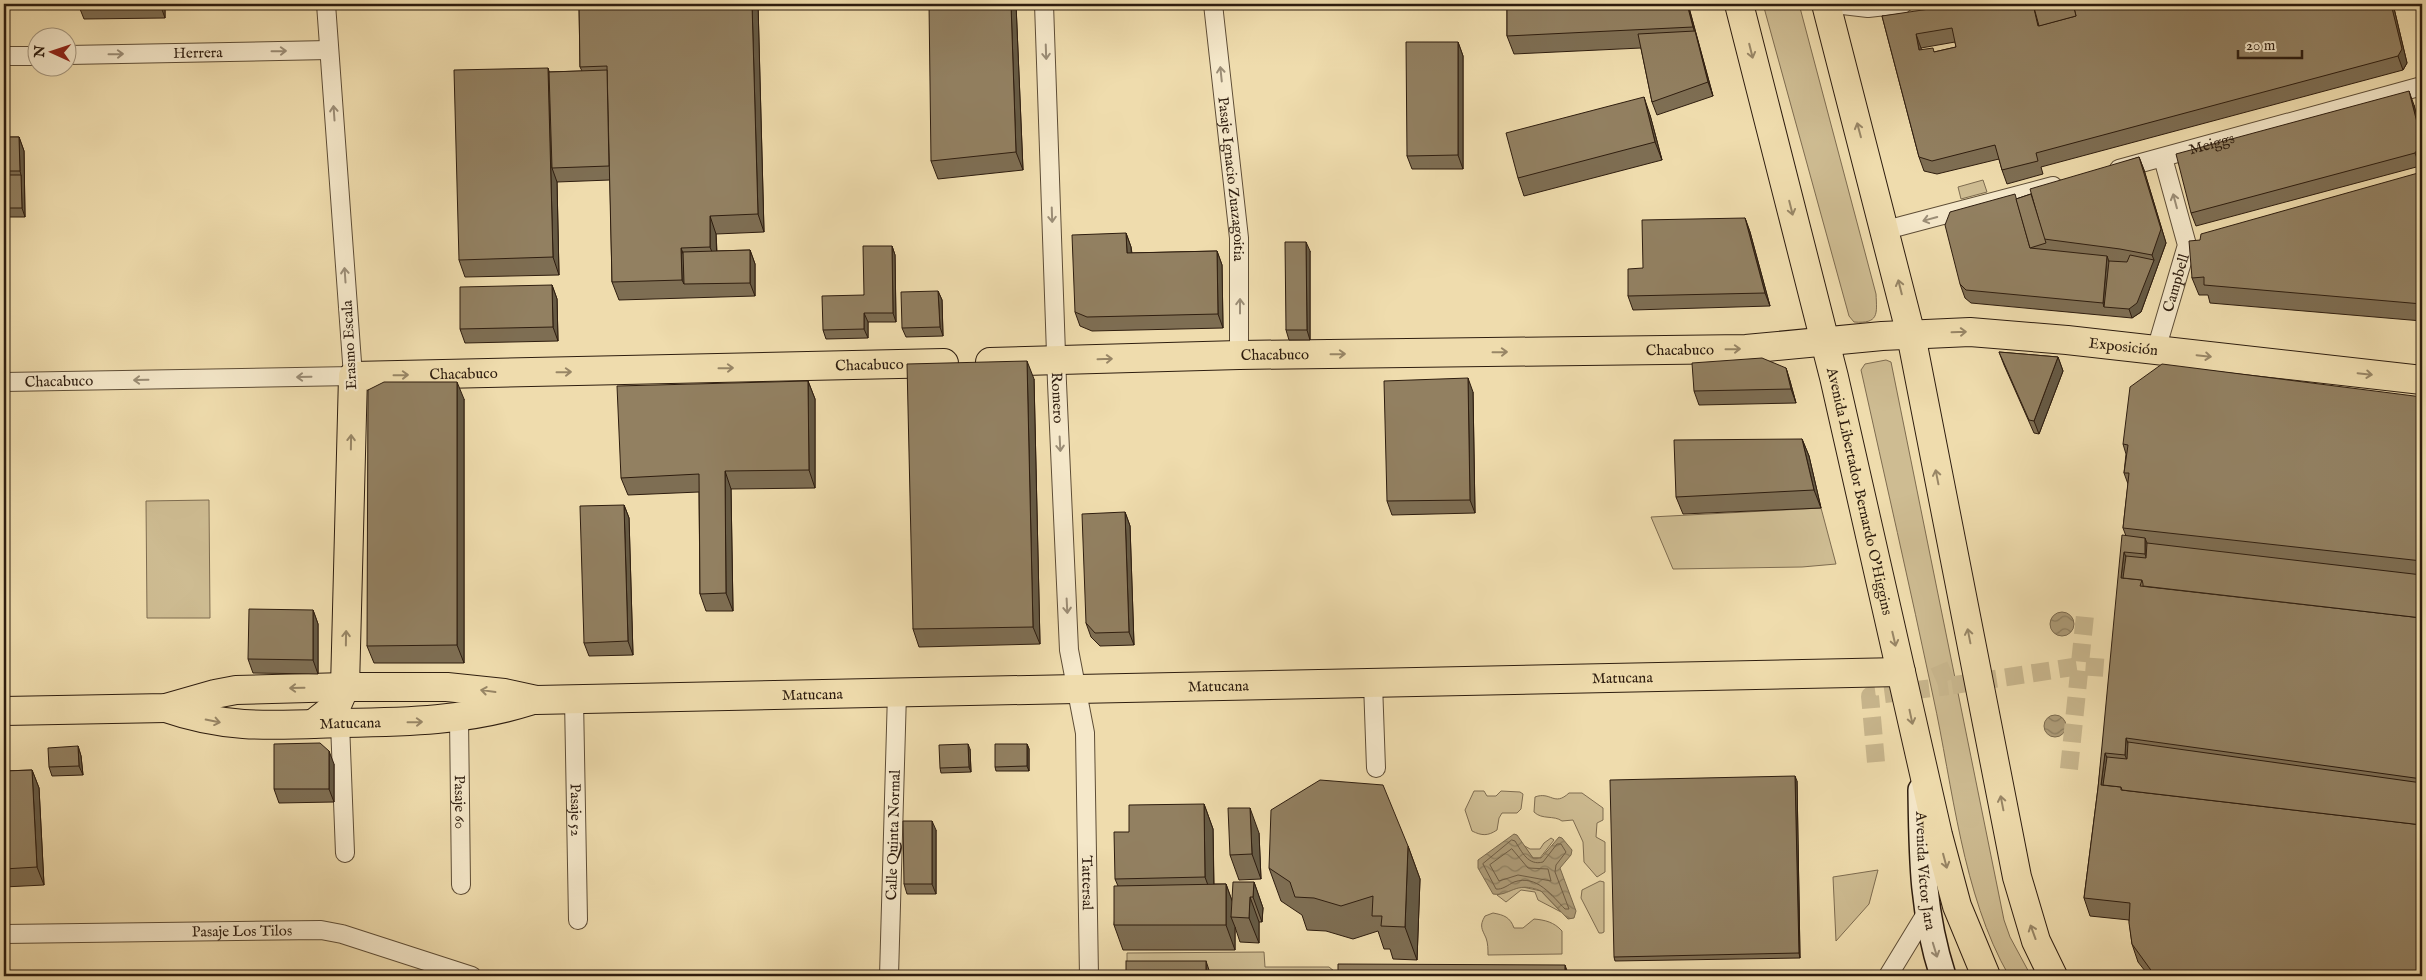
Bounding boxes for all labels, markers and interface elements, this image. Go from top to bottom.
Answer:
north arrow [28,28,78,78]
scale bar [2238,28,2302,60]
text: 20 m [2246,36,2276,55]
street label: Herrera [173,43,223,63]
one-way arrow [1746,43,1756,59]
one-way arrow [1041,44,1051,60]
text: N [31,45,49,59]
one-way arrow [270,46,286,56]
one-way arrow [108,49,124,59]
one-way arrow [1216,67,1226,83]
street label: Pasaje Ignacio Zuazagoitia [1213,96,1248,262]
one-way arrow [329,106,338,122]
one-way arrow [1854,122,1864,138]
street label: Meiggs [2187,129,2237,159]
one-way arrow [2170,194,2179,210]
one-way arrow [1787,200,1796,216]
one-way arrow [1047,206,1057,223]
one-way arrow [1922,214,1938,224]
street label: Campbell [2159,251,2194,315]
one-way arrow [341,268,350,284]
one-way arrow [1895,279,1904,295]
one-way arrow [1235,298,1244,314]
street label: Erasmo Escala [338,299,361,390]
one-way arrow [1951,328,1967,337]
street label: Exposición [2088,334,2159,360]
street label: Chacabuco [1646,340,1714,360]
one-way arrow [1724,344,1740,354]
street label: Chacabuco [1241,345,1309,365]
one-way arrow [1492,347,1508,357]
one-way arrow [1329,349,1345,358]
one-way arrow [2196,351,2212,361]
one-way arrow [1097,354,1113,363]
street label: Chacabuco [835,355,904,375]
one-way arrow [718,363,734,373]
street label: Chacabuco [429,364,498,384]
street label: Avenida Libertador Bernardo O'Higgins [1822,365,1897,617]
one-way arrow [556,367,572,376]
one-way arrow [2357,369,2373,379]
one-way arrow [393,370,409,380]
street label: Chacabuco [25,371,93,392]
one-way arrow [296,372,312,382]
street label: Romero [1047,372,1068,424]
one-way arrow [134,375,150,384]
one-way arrow [346,434,356,450]
one-way arrow [1055,436,1064,452]
one-way arrow [1932,469,1942,485]
one-way arrow [1063,598,1072,614]
one-way arrow [1964,628,1973,644]
one-way arrow [342,630,351,646]
one-way arrow [1890,630,1899,646]
street label: Matucana [1592,668,1653,688]
street label: Matucana [1188,676,1250,697]
one-way arrow [289,683,305,692]
street label: Matucana [782,685,844,705]
one-way arrow [480,686,496,696]
one-way arrow [1907,709,1916,725]
street label: Matucana [319,713,382,734]
one-way arrow [204,717,220,727]
one-way arrow [406,717,422,727]
street label: Calle Quinta Normal [882,769,905,901]
street label: Pasaje 60 [450,775,469,829]
street label: Pasaje 52 [566,783,585,837]
one-way arrow [1997,796,2006,812]
street label: Avenida Víctor Jara [1911,810,1940,932]
one-way arrow [1940,852,1950,868]
street label: Tattersal [1077,855,1097,911]
street label: Pasaje Los Tilos [192,921,292,942]
one-way arrow [2028,924,2037,940]
one-way arrow [1931,942,1941,958]

